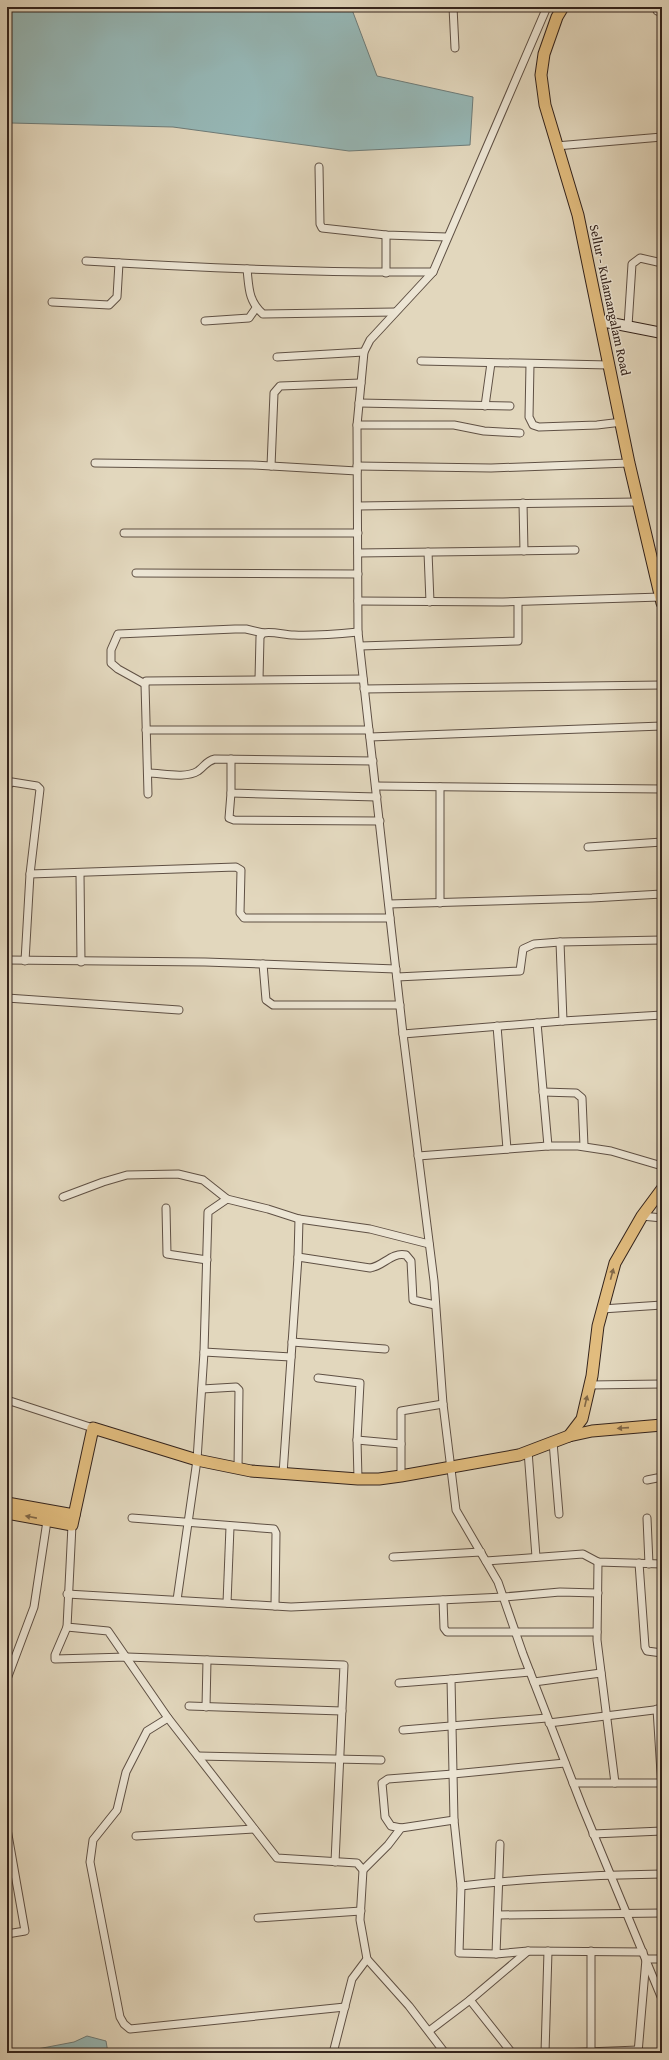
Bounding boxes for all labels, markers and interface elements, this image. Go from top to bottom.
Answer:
street label: Sellur - Kulamangalam Road [585,223,635,377]
one-way arrow [609,1268,615,1280]
one-way arrow [583,1395,589,1407]
one-way arrow [617,1425,629,1432]
one-way arrow [25,1514,37,1520]

